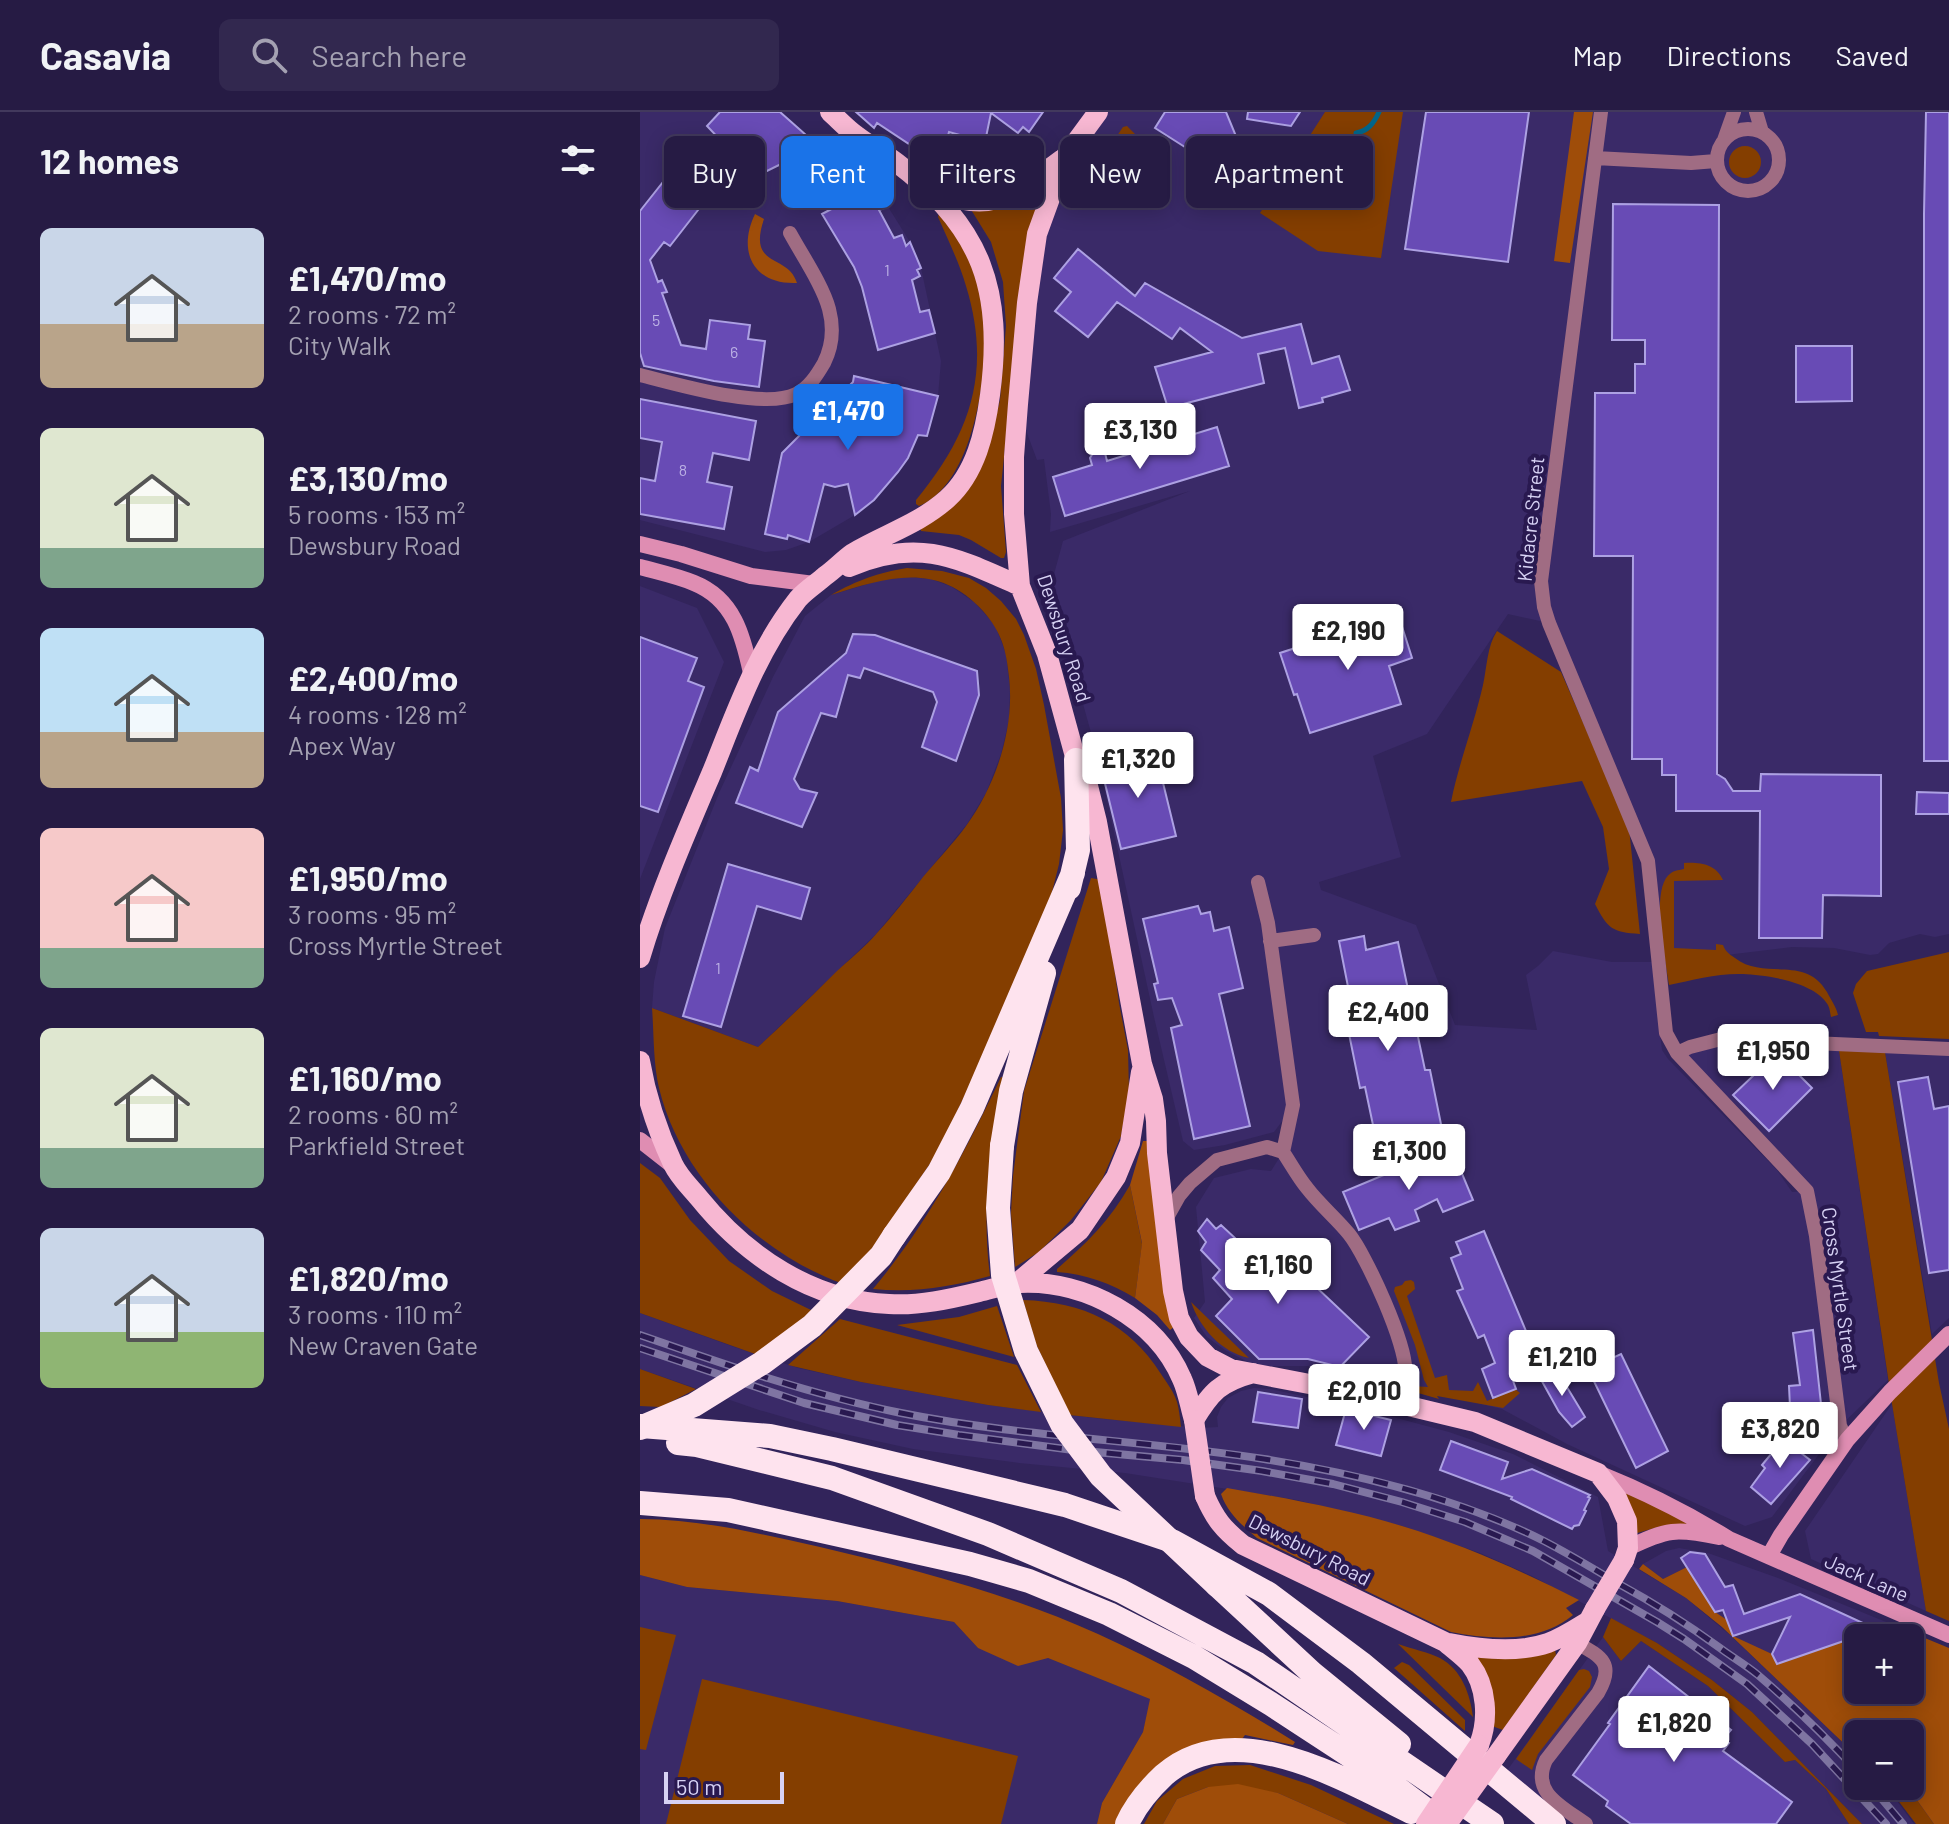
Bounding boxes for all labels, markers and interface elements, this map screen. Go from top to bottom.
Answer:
search box [219,19,779,91]
text: Casavia [40,32,171,78]
icon: search [247,33,291,77]
text: Search here [311,37,467,73]
text: Map [1573,38,1622,72]
text: Directions [1666,38,1792,72]
text: Saved [1836,38,1909,72]
chip: Buy [664,136,765,208]
chip: Rent [781,136,894,208]
chip: Filters [910,136,1044,208]
chip: New [1060,136,1170,208]
chip: Apartment [1186,136,1373,208]
icon: filters [556,138,600,182]
text: 12 homes [40,140,179,181]
text: £1,470/mo [288,257,447,298]
icon: home [104,260,200,356]
house number: 1 [884,260,890,279]
text: 2 rooms · 72 m² [288,298,456,329]
house number: 5 [652,310,660,329]
text: City Walk [288,329,391,360]
house number: 6 [730,342,738,361]
pin: £1,470 [783,384,913,452]
text: £1,470 [811,394,885,425]
pin: £3,130 [1075,403,1205,471]
text: £3,130 [1103,413,1177,444]
street label: Kidacre Street [1512,455,1548,583]
text: £3,130/mo [288,457,448,498]
icon: home [104,460,200,556]
house number: 8 [679,460,687,479]
text: 5 rooms · 153 m² [288,498,465,529]
text: Dewsbury Road [288,529,461,560]
street label: Dewsbury Road [1033,571,1097,705]
pin: £2,190 [1283,604,1413,672]
text: £2,190 [1310,614,1386,645]
text: £2,400/mo [288,657,459,698]
icon: home [104,660,200,756]
text: 4 rooms · 128 m² [288,698,467,729]
text: Apex Way [288,729,396,760]
pin: £1,320 [1073,732,1203,800]
text: £1,320 [1100,742,1176,773]
text: £1,950/mo [288,857,448,898]
icon: home [104,860,200,956]
text: 3 rooms · 95 m² [288,898,456,929]
text: Cross Myrtle Street [288,929,503,960]
house number: 1 [715,958,721,977]
pin: £2,400 [1323,985,1453,1053]
text: £2,400 [1347,995,1429,1026]
pin: £1,950 [1708,1024,1838,1092]
text: £1,950 [1736,1034,1810,1065]
text: £1,160/mo [288,1057,442,1098]
icon: home [104,1060,200,1156]
text: 2 rooms · 60 m² [288,1098,458,1129]
pin: £1,300 [1344,1124,1474,1192]
text: Parkfield Street [288,1129,465,1160]
text: £1,300 [1371,1134,1447,1165]
street label: Cross Myrtle Street [1818,1205,1864,1373]
pin: £1,160 [1213,1238,1343,1306]
text: £1,160 [1243,1248,1313,1279]
text: £1,820/mo [288,1257,449,1298]
icon: home [104,1260,200,1356]
text: 3 rooms · 110 m² [288,1298,462,1329]
text: New Craven Gate [288,1329,478,1360]
pin: £1,210 [1497,1330,1627,1398]
text: £1,210 [1527,1340,1597,1371]
pin: £2,010 [1299,1364,1429,1432]
text: £2,010 [1326,1374,1402,1405]
pin: £3,820 [1715,1402,1845,1470]
text: £3,820 [1740,1412,1820,1443]
street label: Dewsbury Road [1245,1508,1375,1590]
street label: Jack Lane [1821,1548,1913,1606]
map controls [1844,1624,1924,1800]
button: + [1844,1624,1924,1704]
pin: £1,820 [1609,1696,1739,1764]
text: £1,820 [1636,1706,1712,1737]
button: − [1844,1720,1924,1800]
scale bar [664,1768,784,1804]
text: 50 m [676,1773,722,1799]

